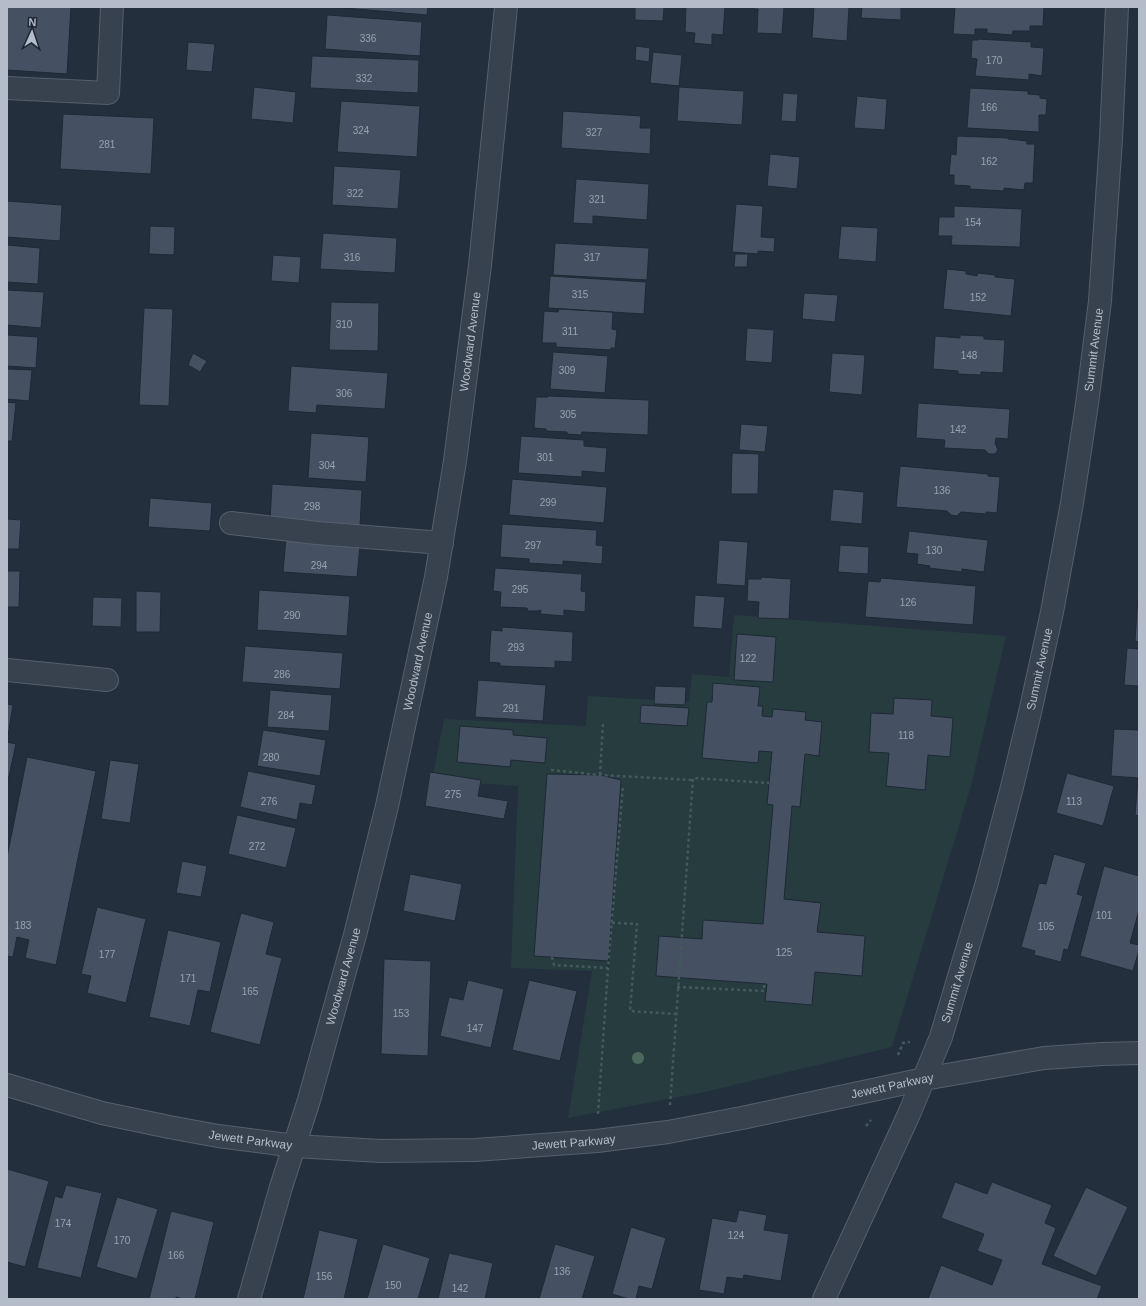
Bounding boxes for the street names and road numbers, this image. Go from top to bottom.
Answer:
street label: Woodward Avenue [457,291,484,392]
street label: Summit Avenue [1082,307,1106,392]
street label: Woodward Avenue [401,610,435,712]
street label: Summit Avenue [1024,626,1055,712]
street label: Woodward Avenue [323,926,364,1027]
street label: Summit Avenue [939,940,976,1025]
street label: Jewett Parkway [850,1070,935,1101]
street label: Jewett Parkway [208,1127,293,1153]
street label: Jewett Parkway [531,1132,616,1153]

